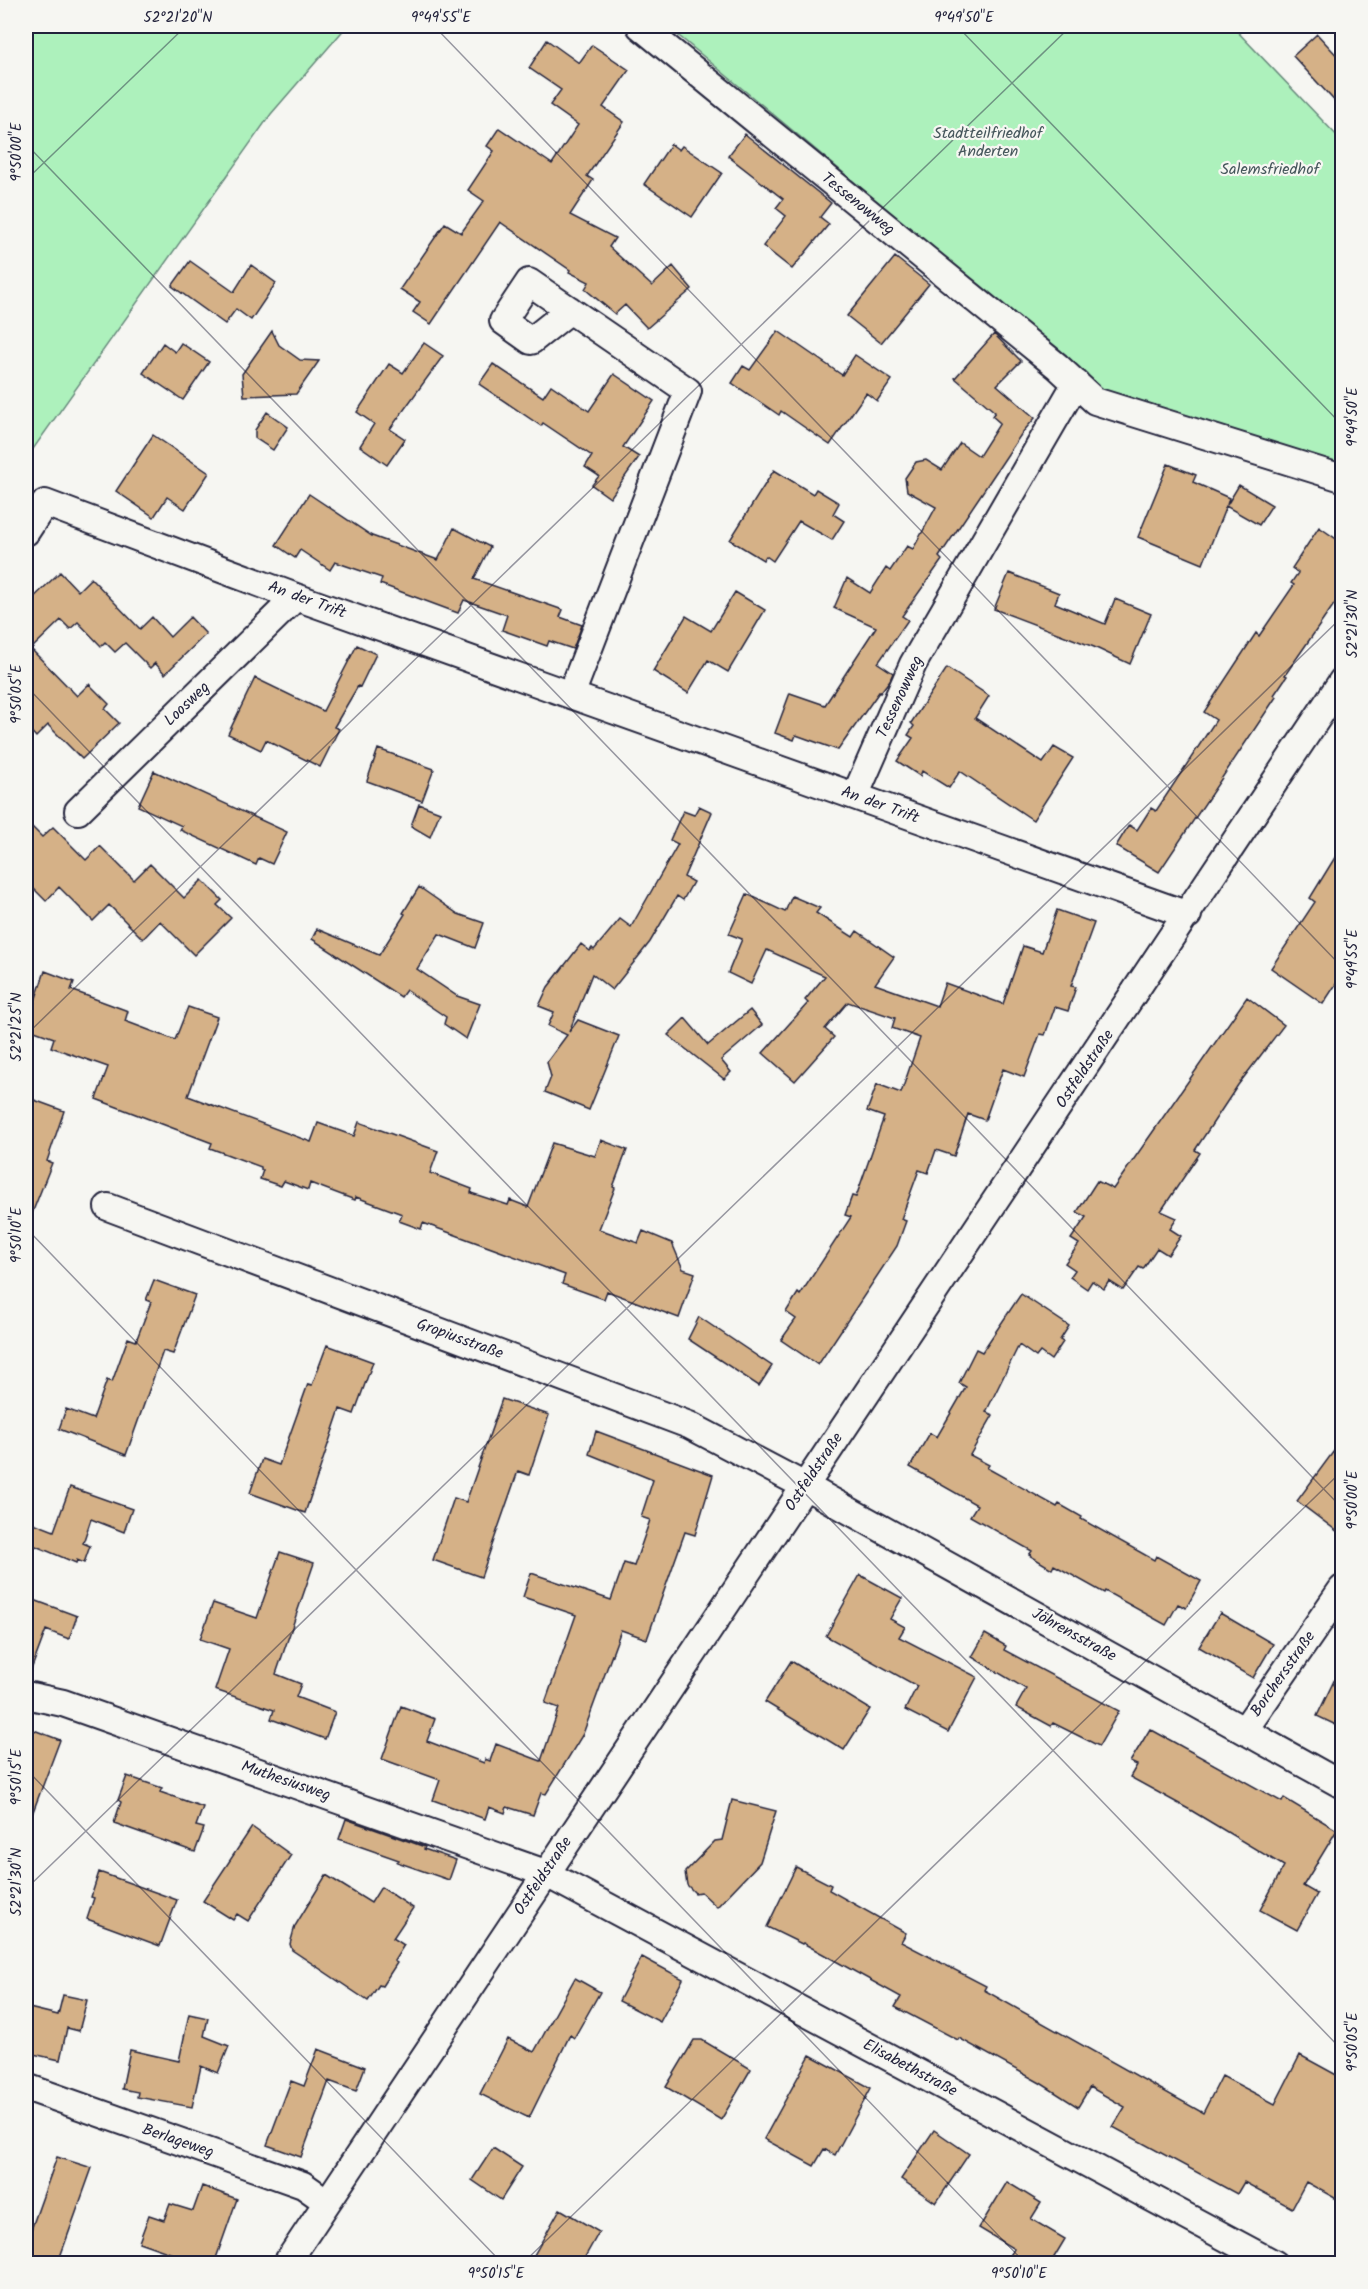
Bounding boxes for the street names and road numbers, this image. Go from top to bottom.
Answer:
street label: Tessenowweg [816,166,900,242]
street label: An der Trift [264,574,350,626]
street label: Tessenowweg [870,652,930,742]
street label: Loosweg [158,676,216,732]
street label: An der Trift [837,779,923,831]
street label: Ostfeldstraße [1049,1025,1121,1113]
street label: Gropiusstraße [413,1312,507,1366]
street label: Ostfeldstraße [778,1428,850,1516]
street label: Jöhrensstraße [1027,1601,1121,1669]
street label: Borchersstraße [1244,1626,1322,1722]
street label: Muthesiusweg [238,1754,334,1808]
street label: Ostfeldstraße [507,1832,579,1920]
street label: Elisabethstraße [858,2033,962,2103]
street label: Berlageweg [139,2117,217,2165]

